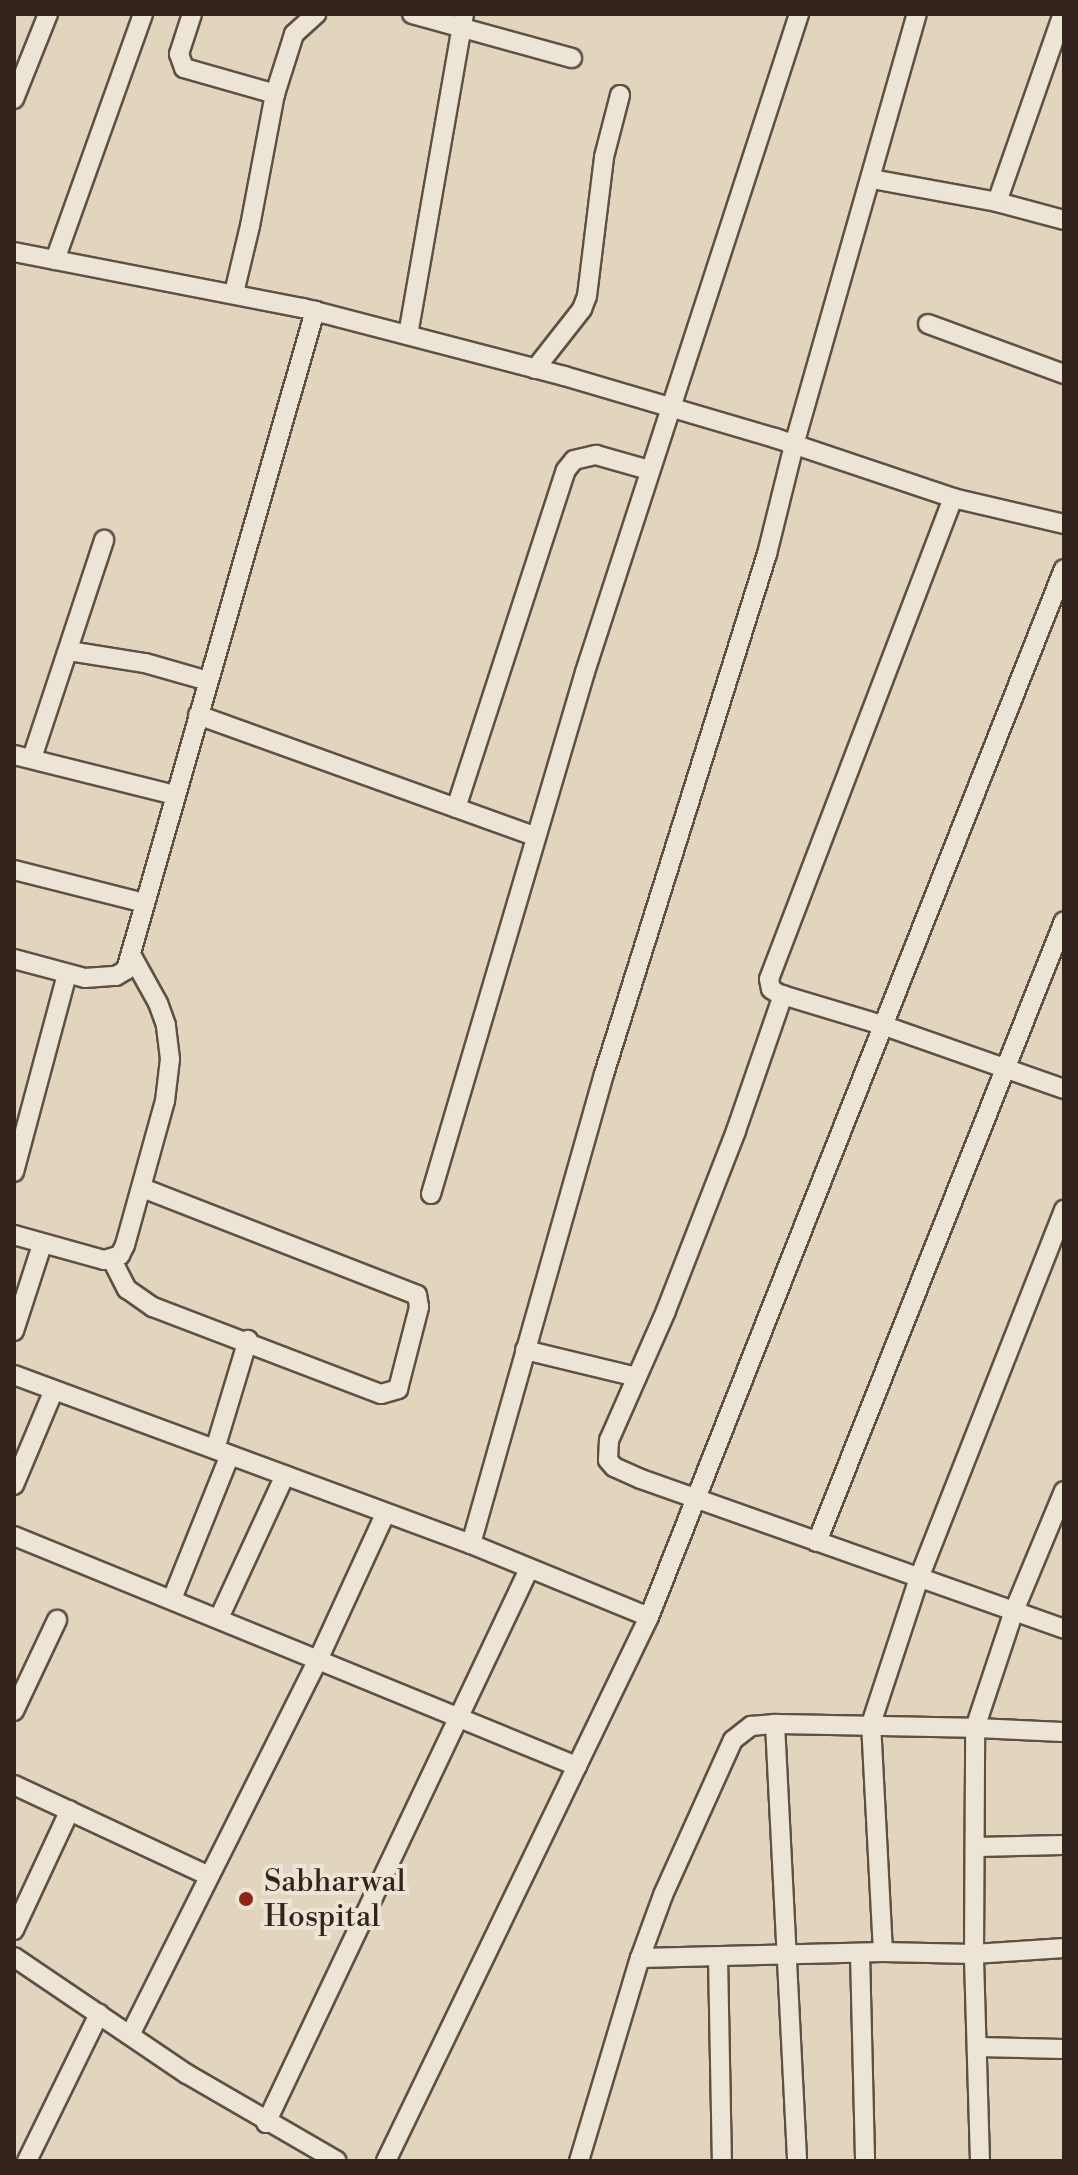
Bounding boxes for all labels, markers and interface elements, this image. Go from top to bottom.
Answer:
place label: Sabharwal Hospital [264,1864,406,1934]
marker: Sabharwal Hospital [235,1888,257,1910]

